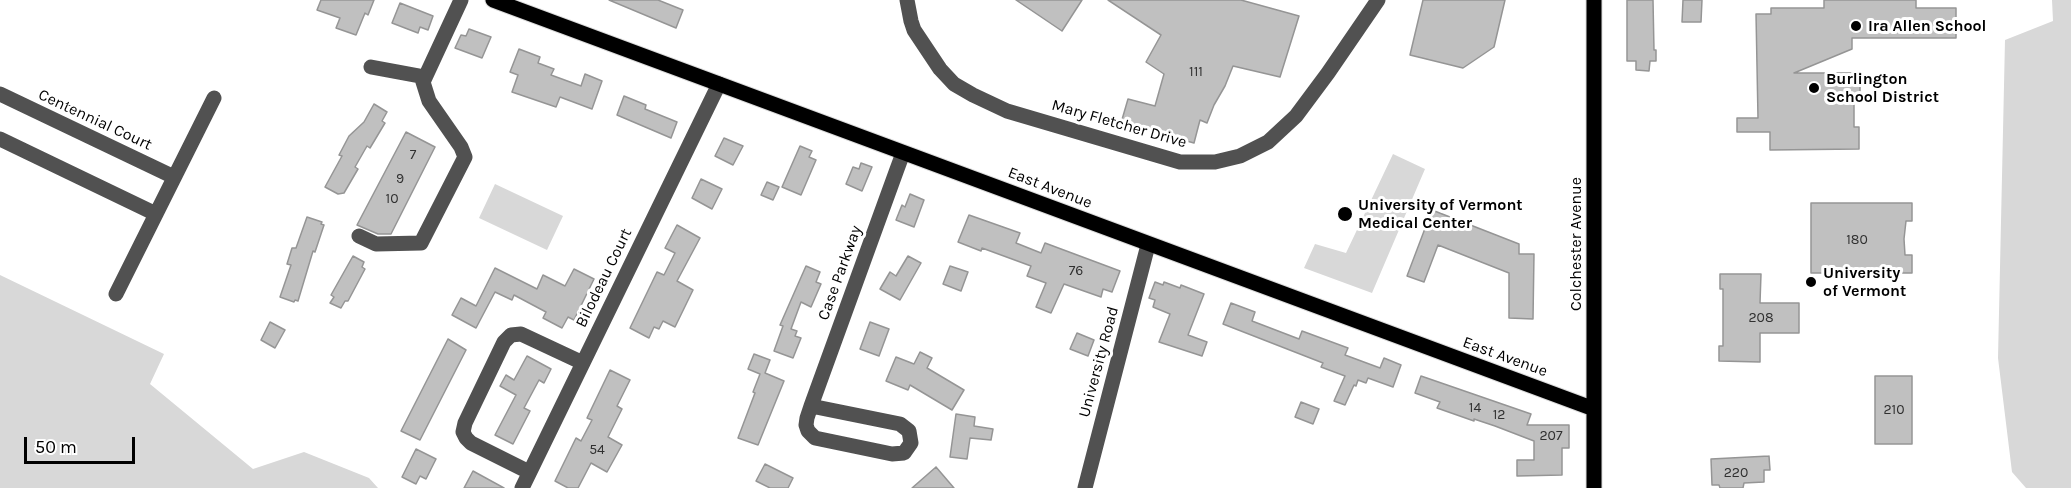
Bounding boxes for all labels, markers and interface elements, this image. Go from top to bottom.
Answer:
place label: Ira Allen School [1868,16,1986,36]
marker: Ira Allen School [1849,19,1863,33]
house number: 111 [1189,64,1203,80]
place label: Burlington School District [1826,69,1939,107]
marker: Burlington School District [1807,81,1821,95]
street label: Centennial Court [35,85,155,155]
street label: Mary Fletcher Drive [1049,96,1189,152]
house number: 7 [410,147,416,163]
street label: East Avenue [1005,163,1095,213]
house number: 9 [396,171,404,187]
street label: Colchester Avenue [1566,177,1586,311]
house number: 10 [386,191,398,207]
place label: University of Vermont Medical Center [1358,195,1523,233]
marker: University of Vermont Medical Center [1336,205,1354,223]
street label: Case Parkway [814,223,866,323]
street label: Bilodeau Court [572,225,636,331]
house number: 180 [1846,232,1868,248]
house number: 76 [1069,263,1083,279]
place label: University of Vermont [1823,263,1906,301]
marker: University of Vermont [1804,275,1818,289]
street label: University Road [1075,304,1123,420]
house number: 208 [1748,310,1774,326]
street label: East Avenue [1460,333,1550,381]
house number: 14 [1469,400,1481,416]
house number: 210 [1883,402,1905,418]
house number: 12 [1493,407,1505,423]
scale bar [27,425,138,463]
house number: 207 [1540,428,1562,444]
text: 50 m [35,436,77,458]
house number: 54 [589,442,605,458]
house number: 220 [1724,465,1748,481]

